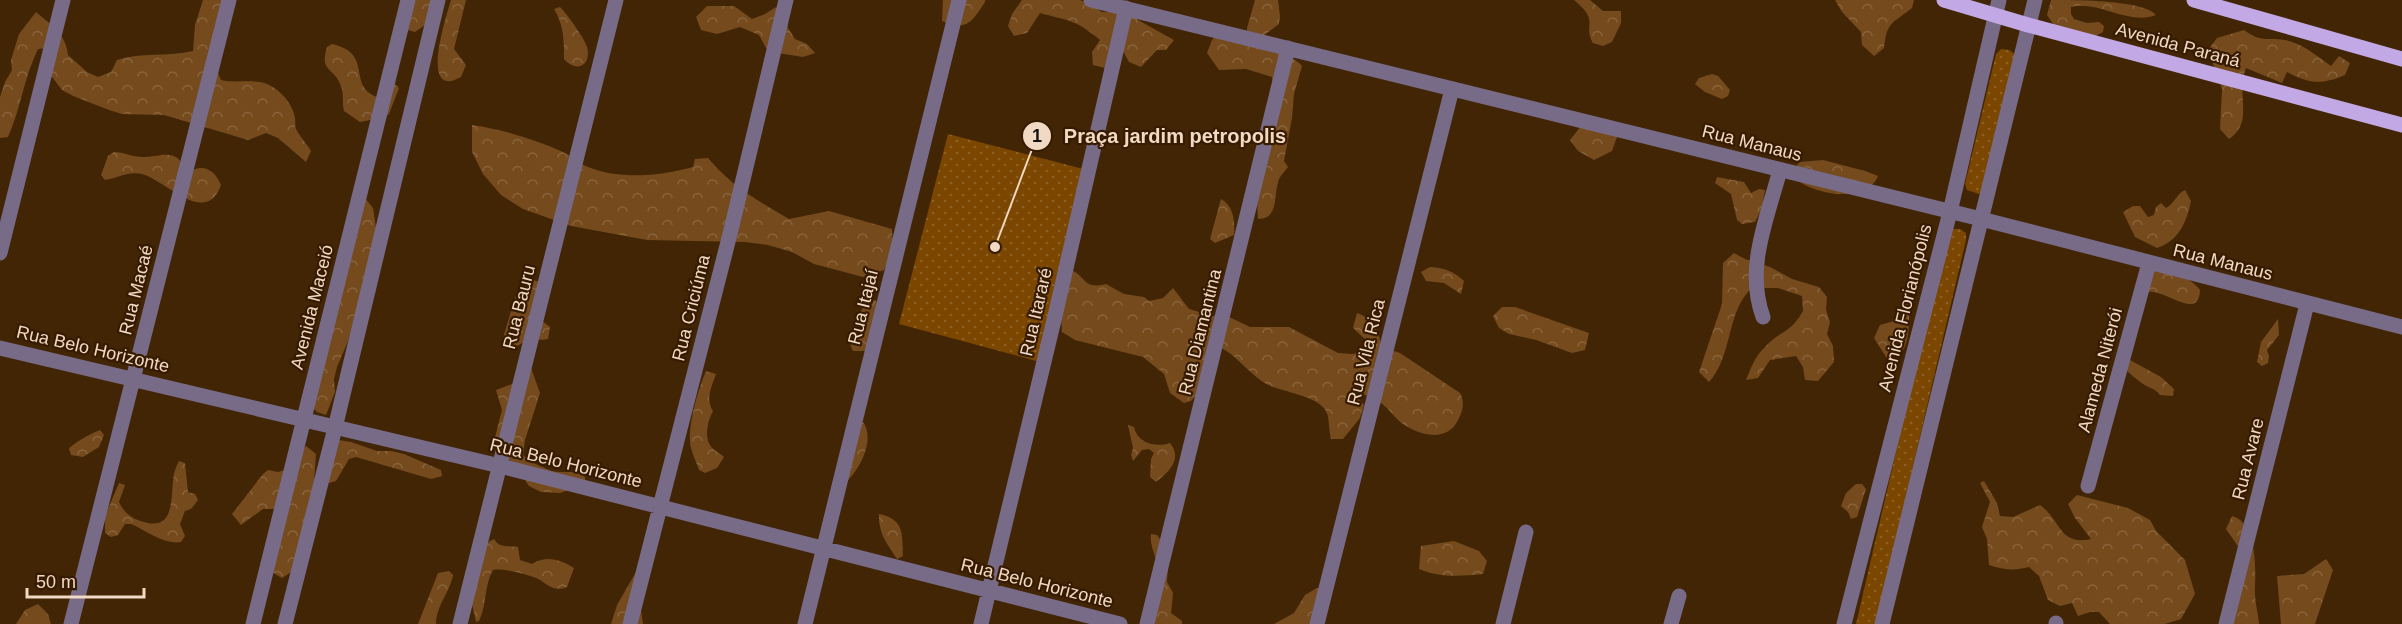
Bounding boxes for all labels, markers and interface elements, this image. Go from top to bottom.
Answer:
street label: Avenida Paraná [2114,19,2243,71]
callout: Praça jardim petropolis [1022,117,1298,155]
street label: Rua Manaus [1700,121,1804,165]
text: Praça jardim petropolis [1064,125,1286,147]
text: 1 [1032,126,1042,146]
street label: Avenida Florianópolis [1875,222,1935,394]
street label: Rua Manaus [2171,240,2275,284]
street label: Rua Macaé [115,243,157,337]
street label: Avenida Maceió [287,243,337,371]
street label: Rua Criciúma [668,252,714,363]
street label: Rua Bauru [499,263,539,351]
street label: Rua Itararé [1016,266,1056,358]
street label: Rua Diamantina [1175,266,1226,397]
street label: Rua Itajaí [844,267,882,347]
street label: Rua Vila Rica [1343,296,1389,407]
street label: Alameda Niterói [2074,306,2126,434]
street label: Rua Belo Horizonte [15,322,171,376]
street label: Rua Avare [2228,416,2268,502]
street label: Rua Belo Horizonte [488,434,644,492]
street label: Rua Belo Horizonte [959,554,1115,612]
scale bar [27,561,144,599]
text: 50 m [36,572,76,592]

